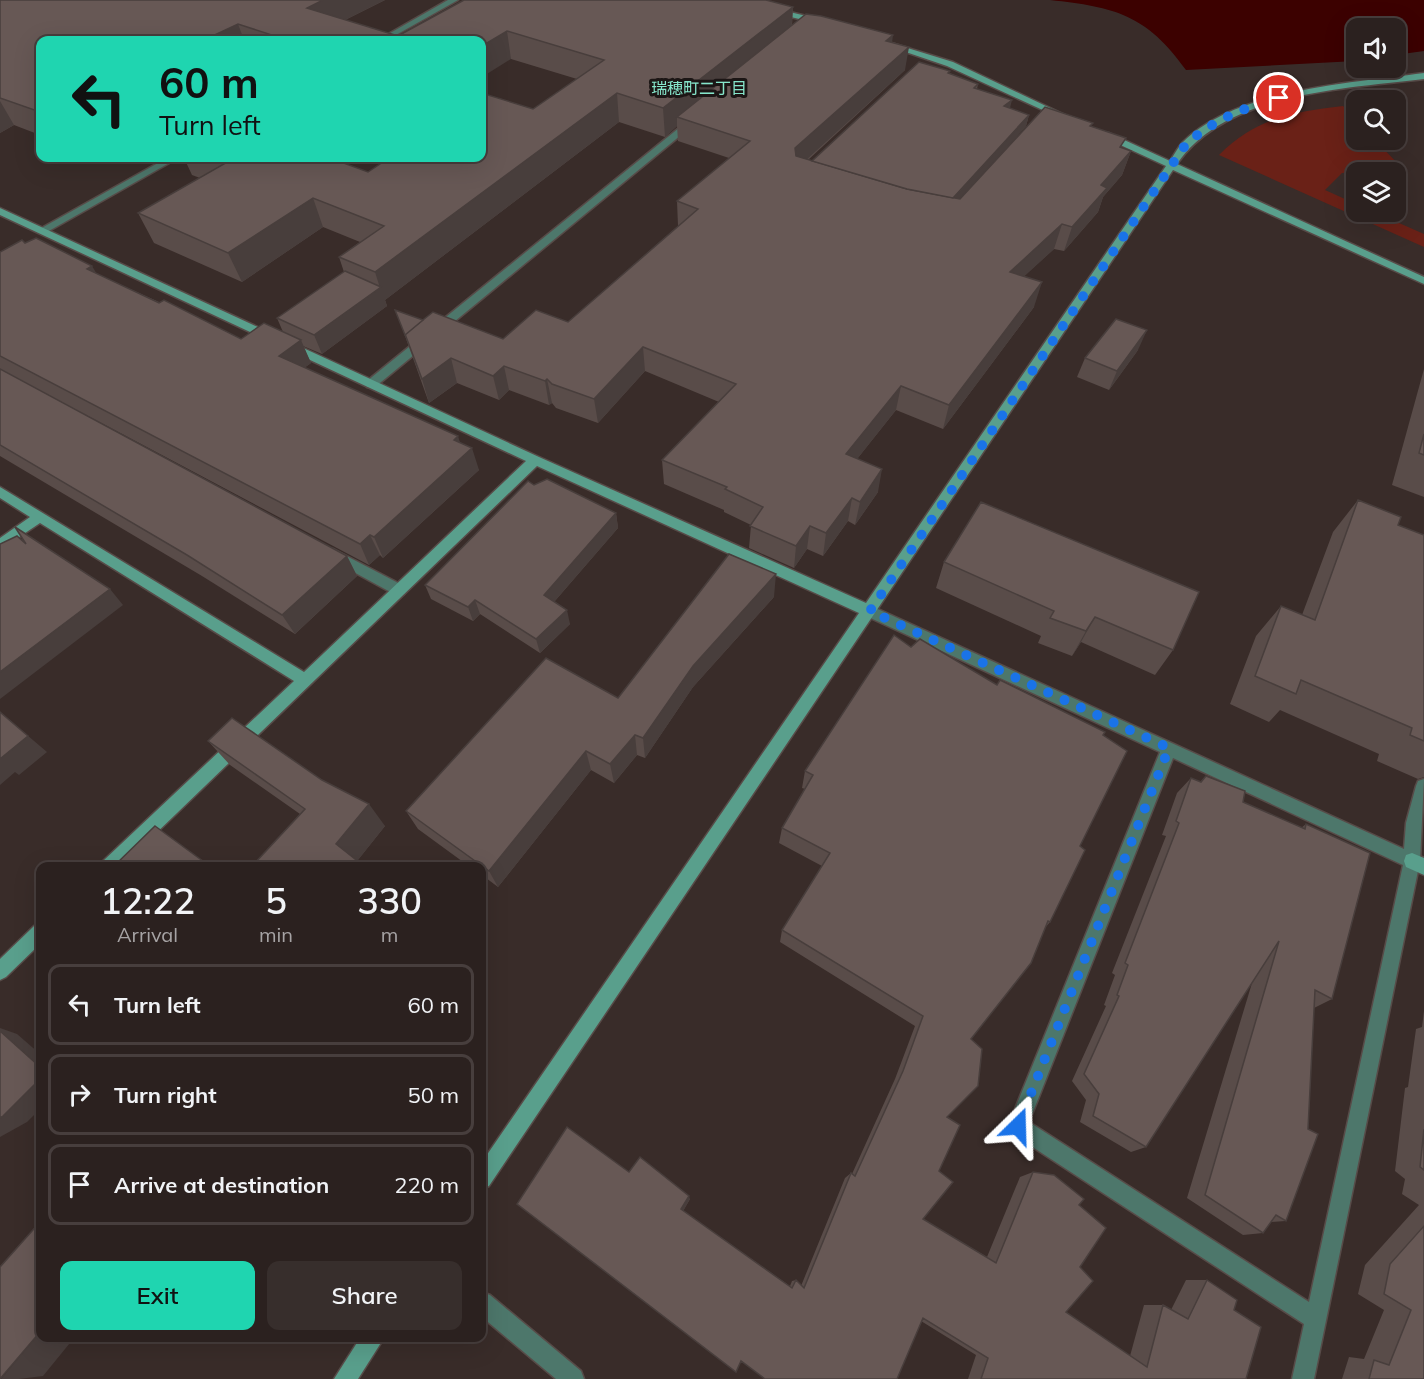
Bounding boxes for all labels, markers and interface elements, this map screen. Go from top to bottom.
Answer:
map controls [1346,18,1406,222]
button: sound [1346,18,1406,78]
text: 60 m [159,56,259,109]
icon: left [60,60,138,138]
pin [1253,72,1304,123]
district label: 瑞穂町二丁目 [651,78,747,98]
icon: arrive [1262,81,1295,114]
button: search [1346,90,1406,150]
text: Turn left [159,108,261,142]
button: layers [1346,162,1406,222]
text: 12:22 [100,878,195,923]
text: 5 [265,878,287,923]
text: 330 [357,878,422,923]
text: Arrival [117,922,178,947]
text: min [259,922,293,947]
text: m [381,922,398,947]
icon: left [63,988,96,1021]
text: Turn left [114,991,201,1019]
text: 60 m [408,991,459,1019]
icon: right [63,1078,96,1111]
text: Turn right [114,1081,217,1109]
text: 50 m [408,1081,459,1109]
position arrow [986,1094,1050,1158]
icon: arrive [63,1168,96,1201]
text: Arrive at destination [114,1171,329,1199]
text: 220 m [394,1171,459,1199]
button: Exit [60,1261,255,1330]
button: Share [267,1261,462,1330]

